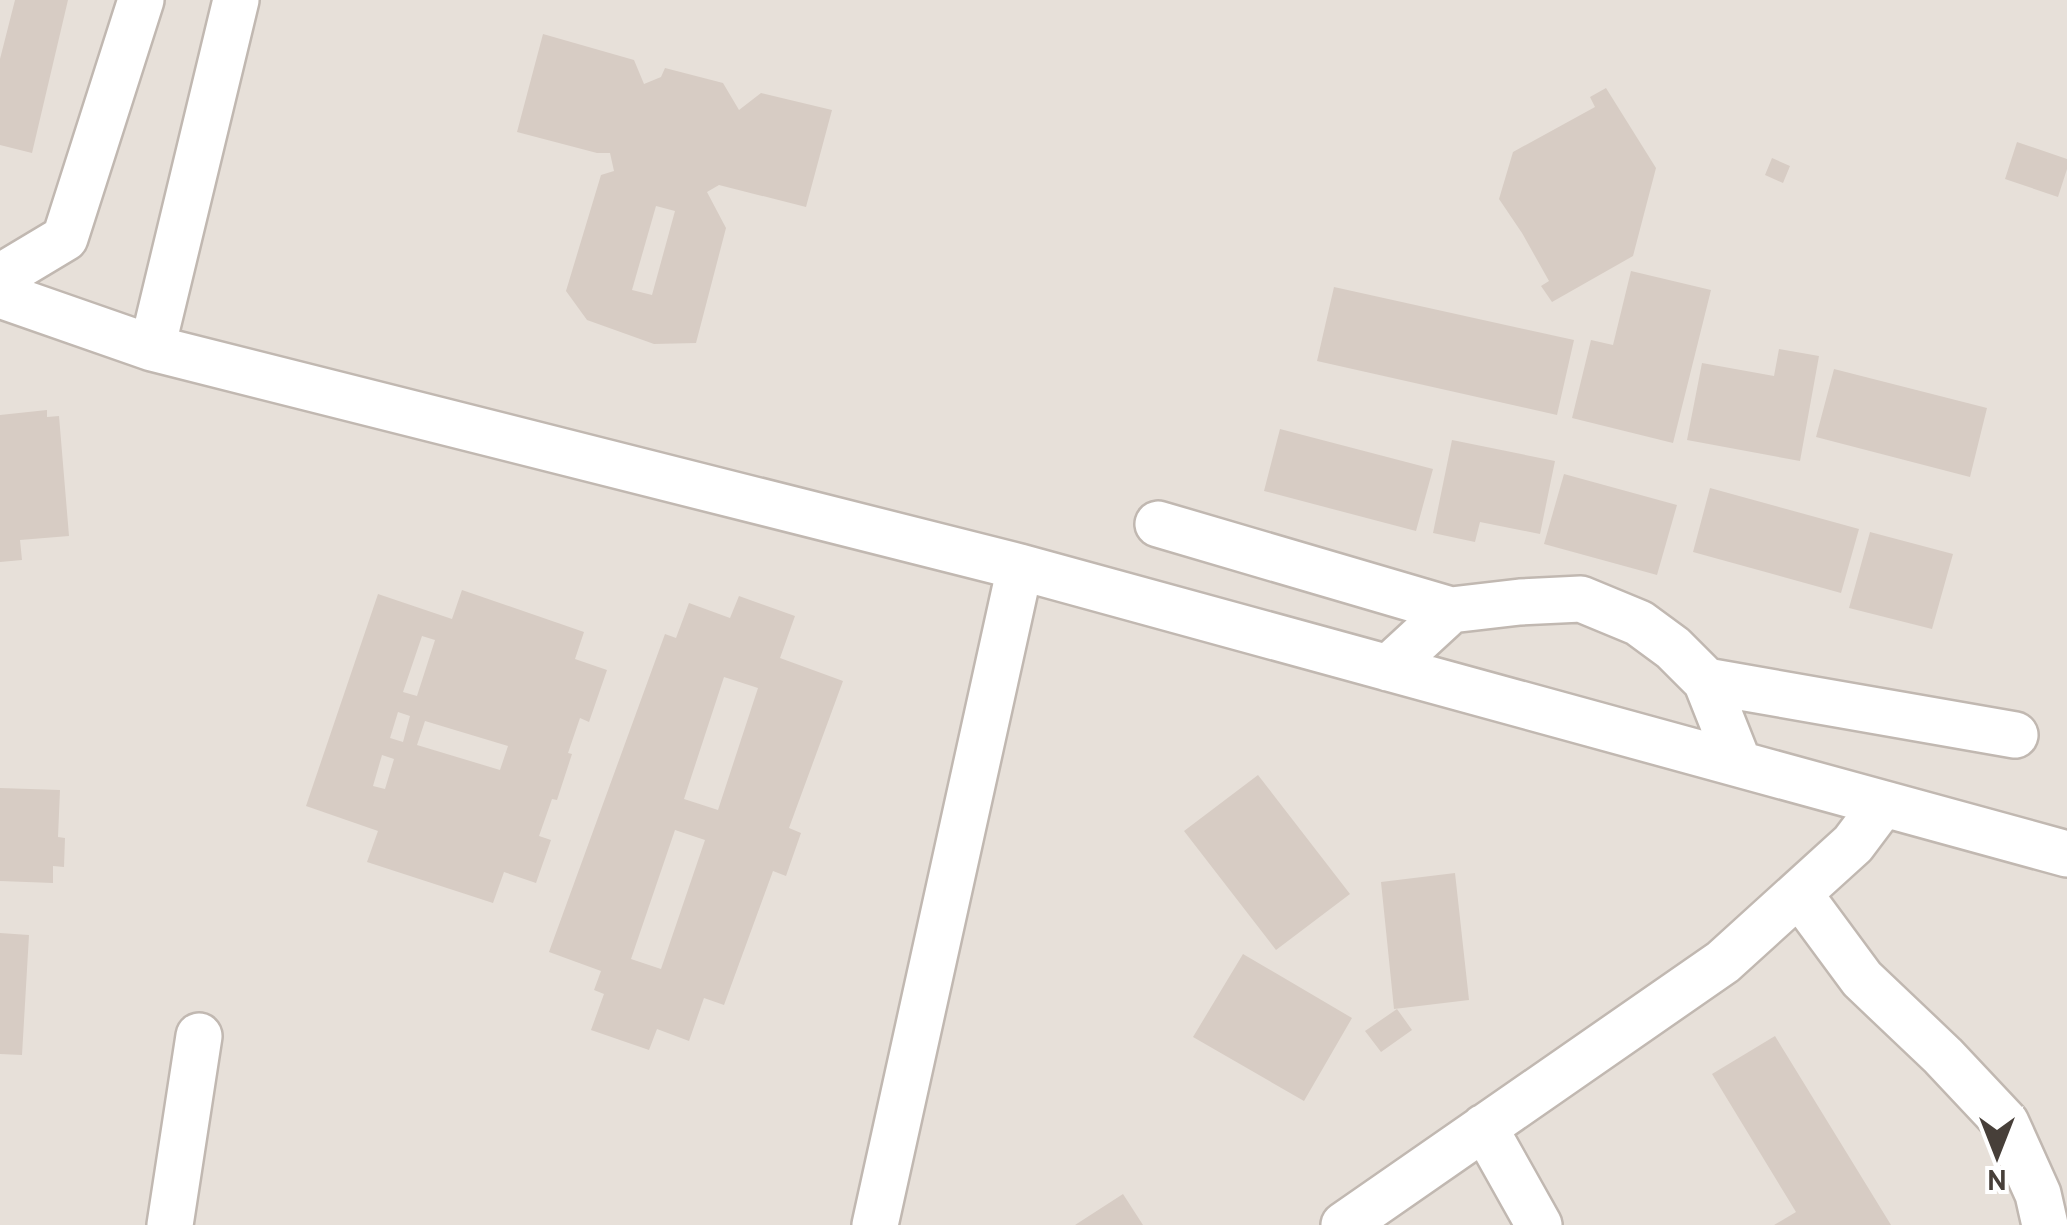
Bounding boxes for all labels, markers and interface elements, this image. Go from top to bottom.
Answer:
north arrow [1947,1105,2047,1205]
text: N [1987,1159,2007,1195]

